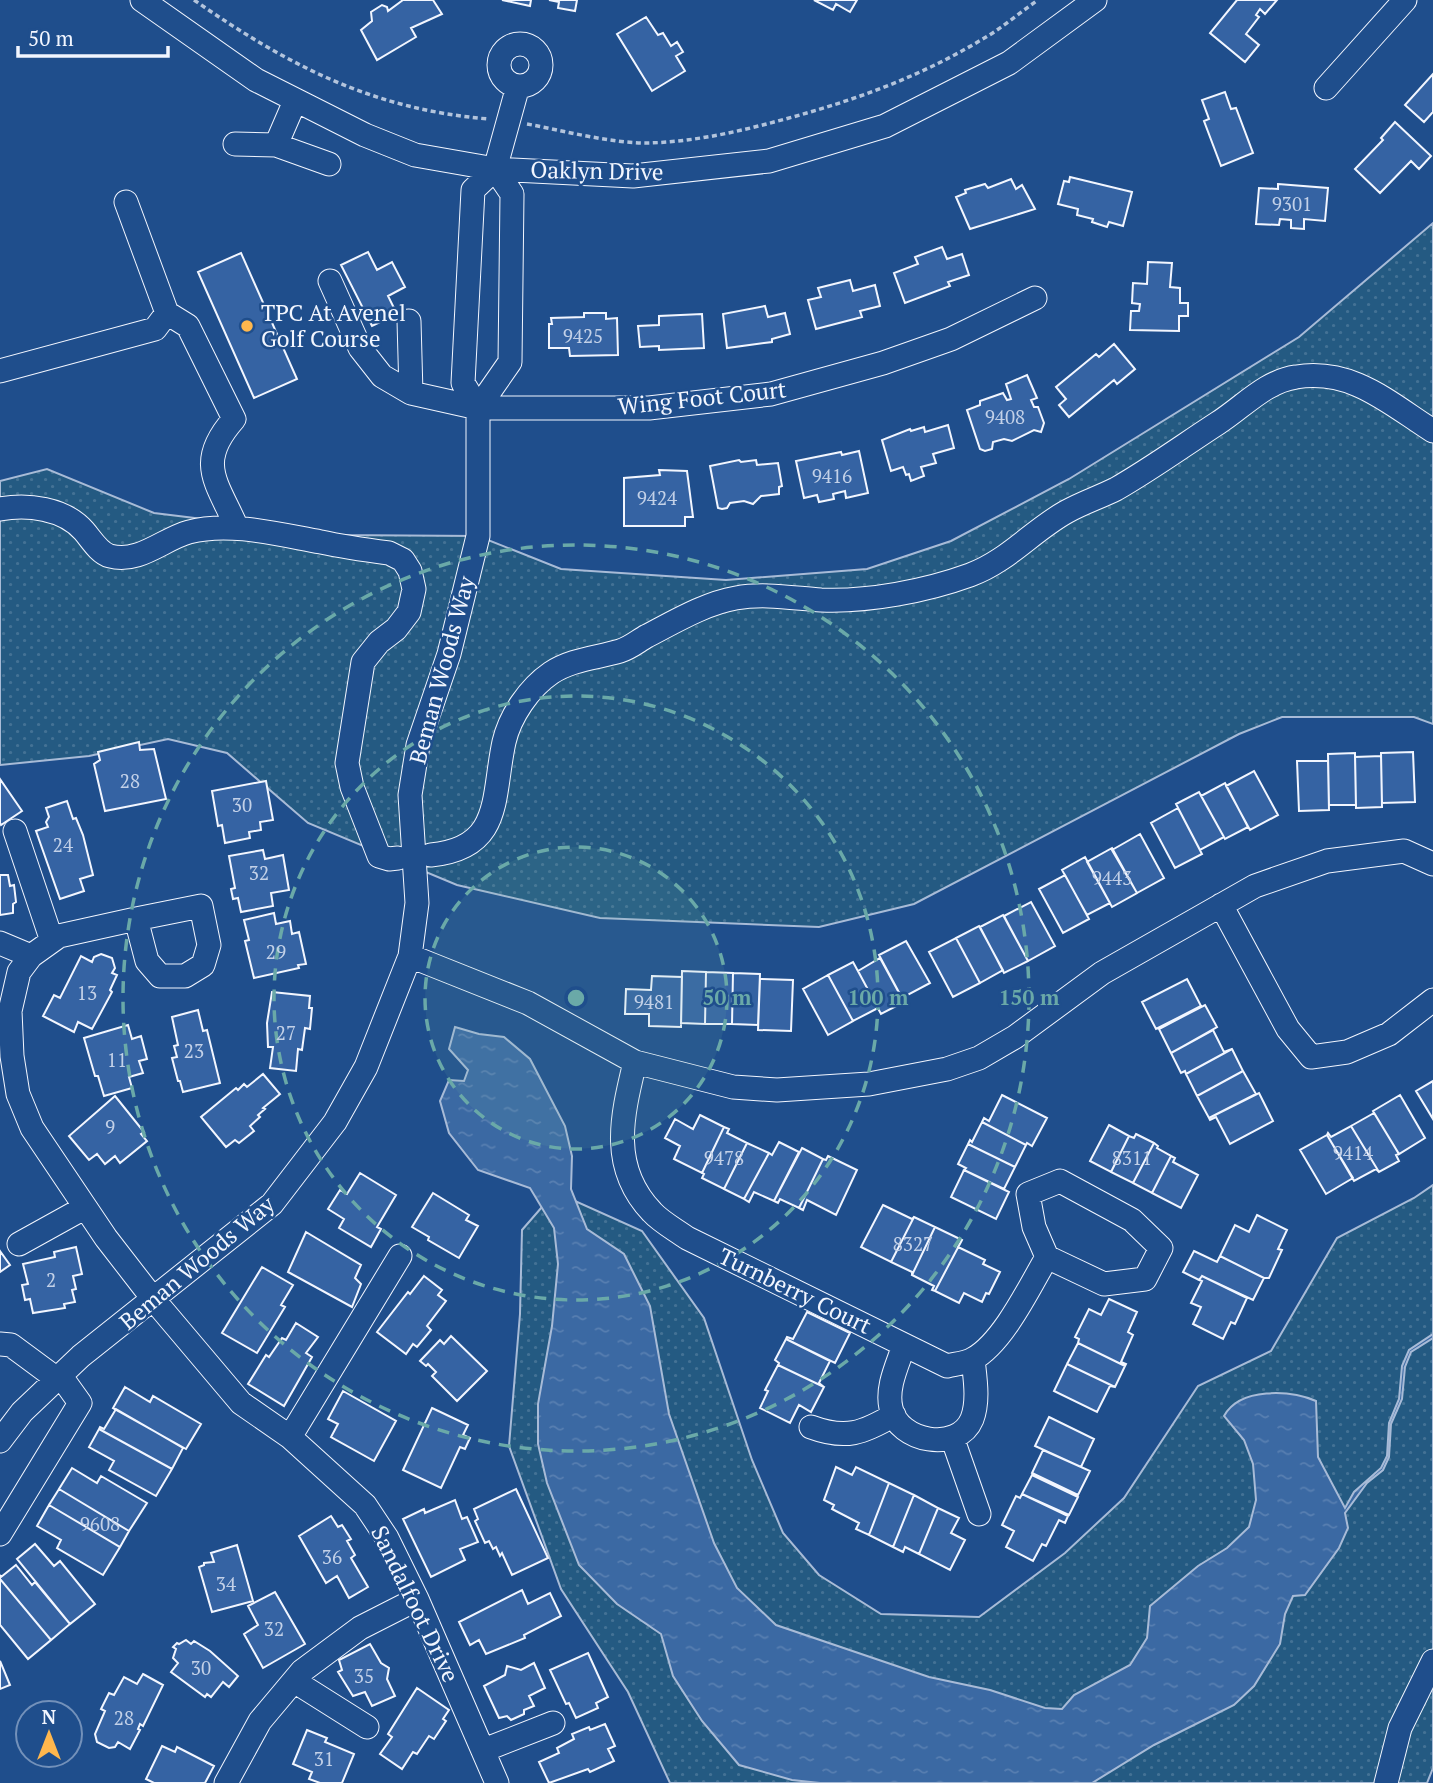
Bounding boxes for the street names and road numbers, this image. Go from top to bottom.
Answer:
street label: Oaklyn Drive [530,154,664,187]
street label: Wing Foot Court [616,373,788,422]
street label: Beman Woods Way [402,572,482,767]
street label: Beman Woods Way [113,1188,281,1337]
street label: Turnberry Court [714,1240,877,1341]
street label: Sandalfoot Drive [364,1520,467,1687]

